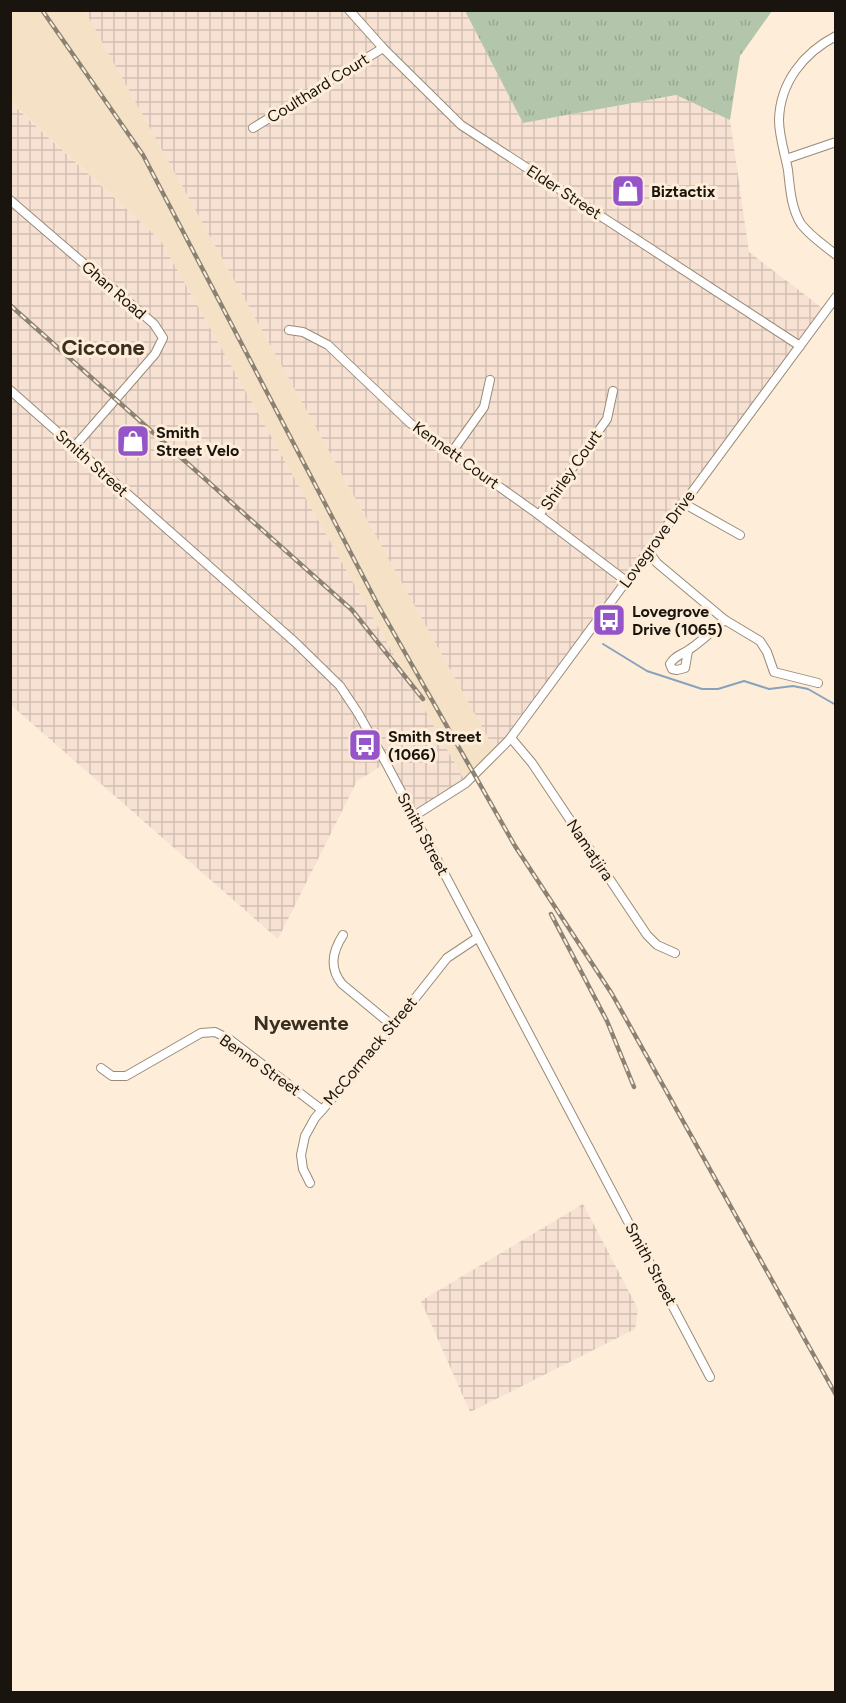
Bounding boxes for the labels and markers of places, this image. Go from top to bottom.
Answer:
shop icon: Biztactix [610,173,646,209]
place label: Biztactix [651,182,716,201]
shop icon: Smith Street Velo [115,423,151,459]
place label: Smith Street Velo [156,423,239,460]
bus stop icon: Lovegrove Drive (1065) [591,602,627,638]
place label: Lovegrove Drive (1065) [632,602,723,639]
bus stop icon: Smith Street (1066) [347,727,383,763]
place label: Smith Street (1066) [388,727,482,764]

